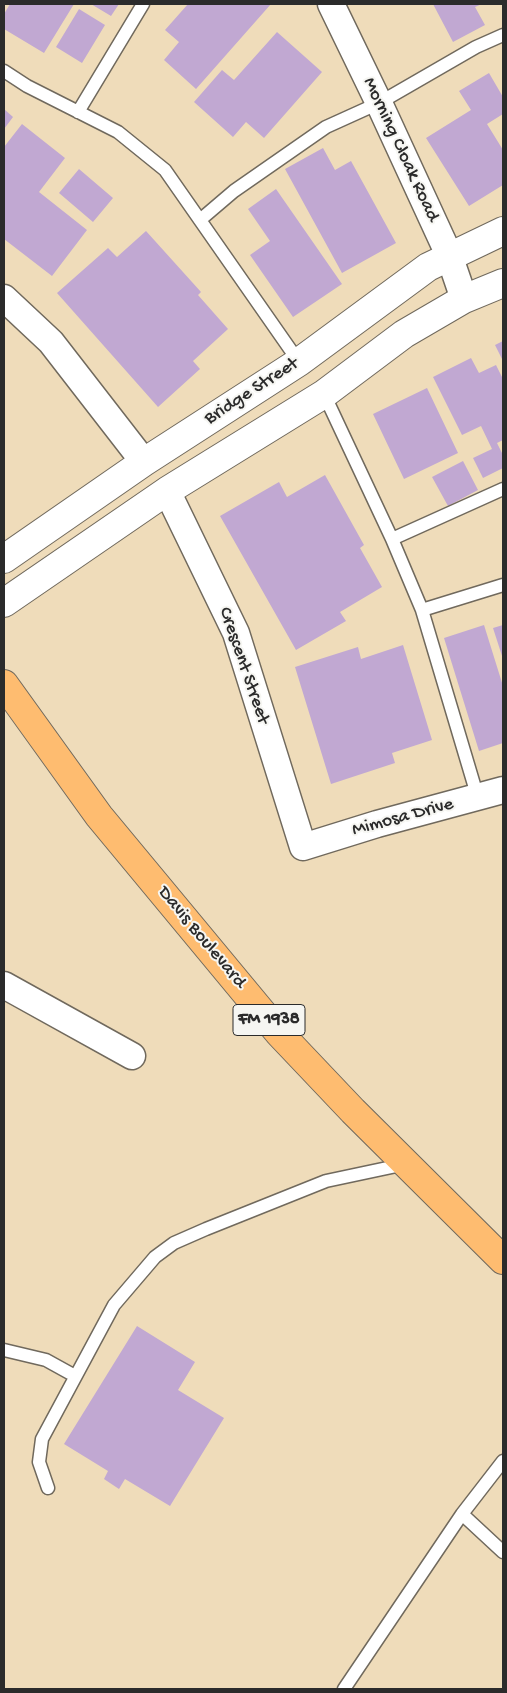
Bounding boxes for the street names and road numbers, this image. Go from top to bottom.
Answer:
street label: Morning Cloak Road [357,74,443,226]
street label: Bridge Street [201,353,303,431]
street label: Crescent Street [212,605,274,727]
street label: Mimosa Drive [350,794,456,842]
street label: Davis Boulevard [152,882,250,994]
road number: FM 1938 [233,1004,305,1036]

